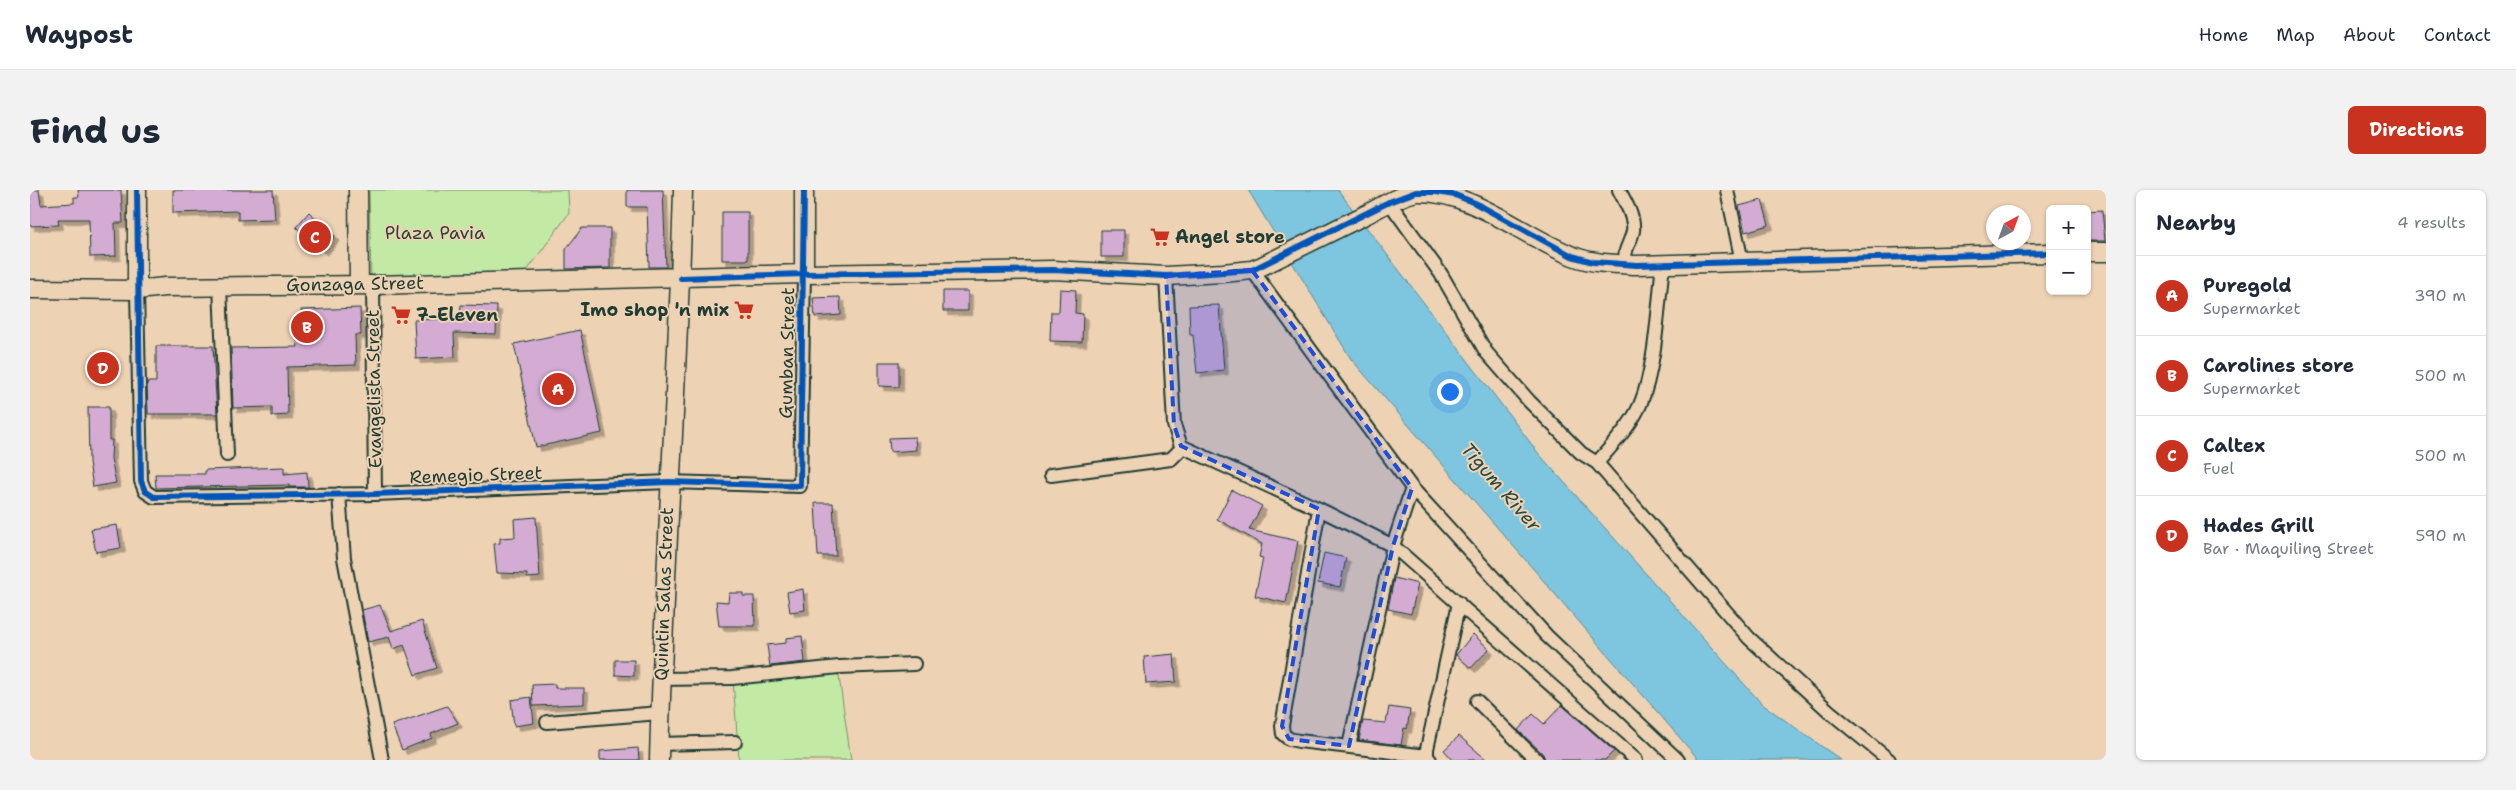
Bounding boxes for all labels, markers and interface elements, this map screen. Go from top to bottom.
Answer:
text: Waypost [25,19,133,51]
text: Home [2199,23,2248,47]
text: Map [2276,23,2315,47]
text: About [2343,23,2396,47]
text: Contact [2424,23,2491,47]
button: Directions [2348,106,2486,154]
text: Find us [30,107,161,154]
north arrow [1986,205,2031,250]
map controls [2046,205,2091,295]
button: + [2046,205,2091,250]
text: Nearby [2156,209,2236,237]
text: 4 results [2397,212,2466,233]
pin: C [299,218,331,256]
park label: Plaza Pavia [385,221,485,245]
place label: Angel store [1175,225,1285,249]
supermarket icon: Angel store [1149,226,1171,248]
button: − [2046,250,2091,295]
street label: Gonzaga Street [286,271,424,297]
text: Puregold [2203,273,2292,298]
text: A [2166,285,2178,306]
text: 390 m [2414,285,2466,306]
street label: Gumban Street [774,287,800,419]
place label: Imo shop 'n mix [580,298,729,322]
text: Supermarket [2203,298,2300,319]
supermarket icon: Imo shop 'n mix [733,299,755,321]
place label: 7-Eleven [416,303,498,327]
supermarket icon: 7-Eleven [390,304,412,326]
pin: B [291,308,323,346]
street label: Evangelista Street [361,309,387,469]
pin: D [87,349,119,387]
text: Carolines store [2203,353,2354,378]
text: B [2167,365,2177,386]
text: 500 m [2415,365,2466,386]
pin: A [542,370,574,408]
text: Supermarket [2203,378,2300,399]
your location [1437,379,1463,405]
text: Caltex [2203,433,2265,458]
water label: Tigum River [1455,437,1547,538]
text: C [2167,445,2177,466]
text: 500 m [2415,445,2466,466]
text: Fuel [2203,458,2234,479]
street label: Remegio Street [409,461,543,489]
street label: Quintin Salas Street [649,507,679,681]
text: Hades Grill [2203,513,2314,538]
text: D [2166,525,2178,546]
text: 590 m [2416,525,2466,546]
text: Bar · Maquiling Street [2203,538,2374,559]

